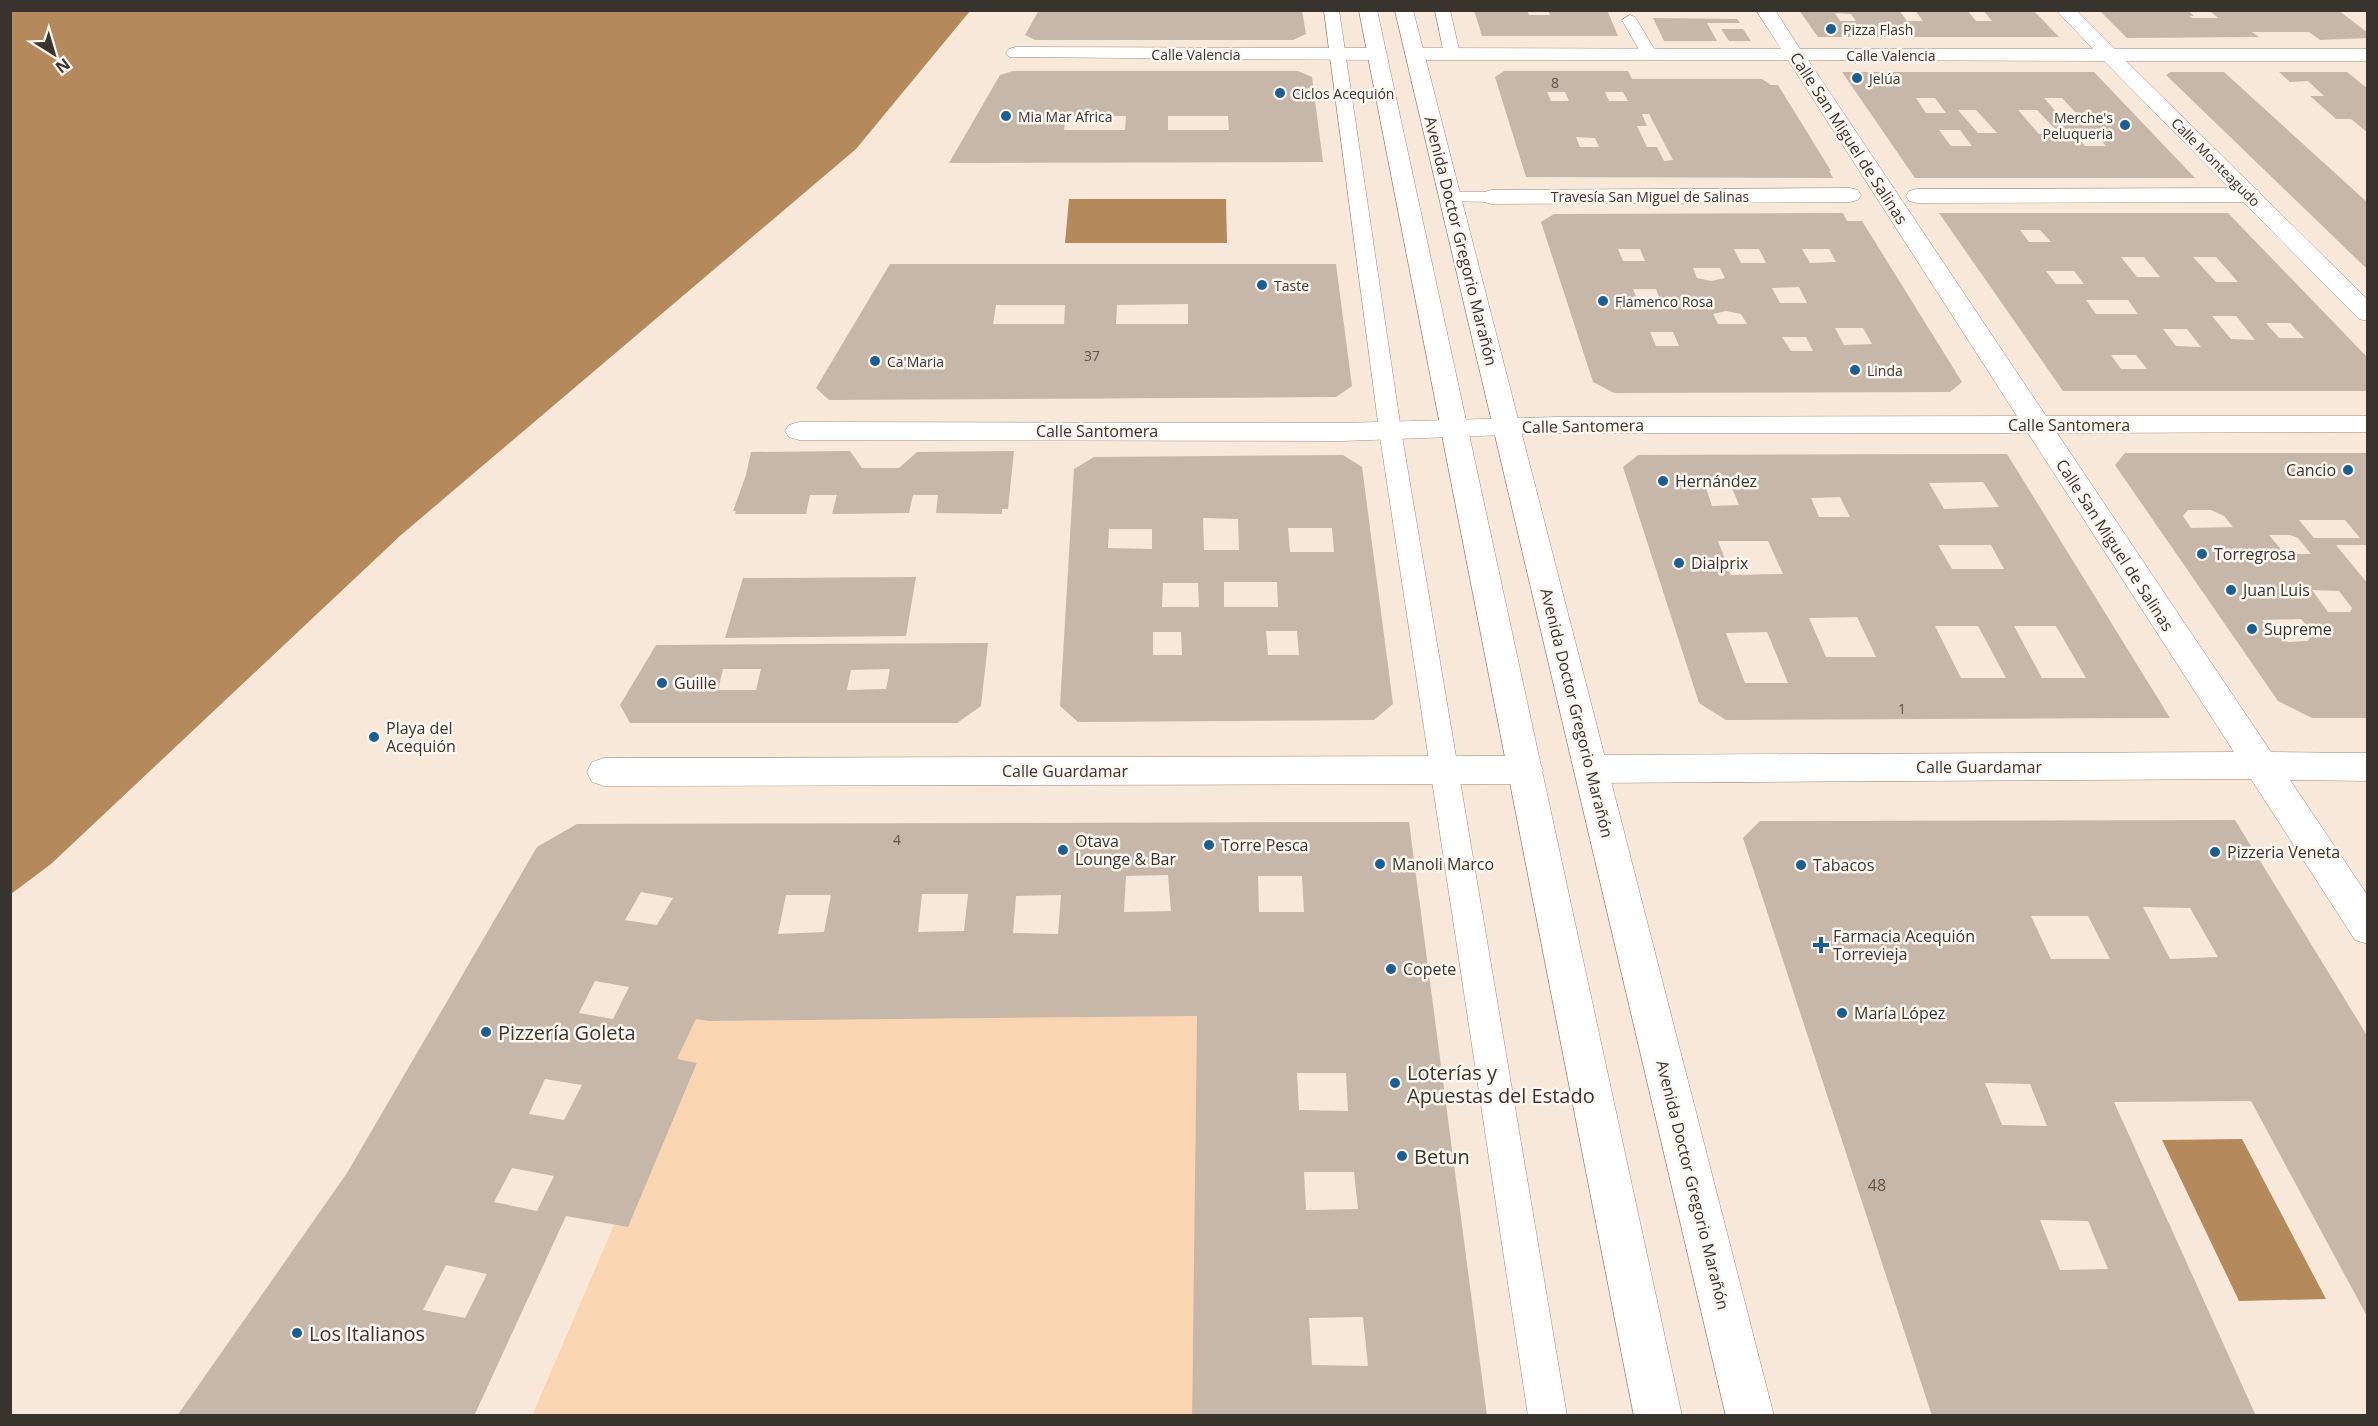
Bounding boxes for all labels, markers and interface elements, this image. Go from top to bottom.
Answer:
place label: Pizza Flash [1843,20,1913,39]
marker: Pizza Flash [1824,22,1838,36]
north arrow [24,24,84,84]
street label: Calle Valencia [1151,45,1241,64]
street label: Calle Valencia [1846,46,1936,65]
street label: Calle San Miguel de Salinas [1785,48,1913,228]
text: N [51,53,75,79]
place label: Jelúa [1867,69,1901,88]
marker: Jelúa [1850,71,1864,85]
house number: 8 [1551,73,1559,92]
place label: Ciclos Acequión [1292,84,1394,103]
marker: Ciclos Acequión [1273,86,1287,100]
place label: Mia Mar Africa [1018,107,1113,126]
place label: Merche's Peluqueria [2043,108,2113,143]
marker: Mia Mar Africa [999,109,1013,123]
street label: Calle Monteagudo [2167,113,2265,211]
street label: Avenida Doctor Gregorio Marañón [1419,114,1503,368]
marker: Merche's Peluqueria [2118,118,2132,132]
street label: Travesía San Miguel de Salinas [1551,187,1749,206]
place label: Taste [1274,276,1309,295]
marker: Taste [1255,278,1269,292]
place label: Flamenco Rosa [1615,292,1713,311]
marker: Flamenco Rosa [1596,294,1610,308]
house number: 37 [1084,346,1100,365]
place label: Ca'Maria [887,352,944,371]
marker: Ca'Maria [868,354,882,368]
place label: Linda [1867,361,1903,380]
marker: Linda [1848,363,1862,377]
street label: Calle Santomera [1522,414,1644,438]
street label: Calle Santomera [2008,414,2130,436]
street label: Calle Santomera [1036,420,1158,442]
street label: Calle San Miguel de Salinas [2051,455,2179,635]
place label: Cancio [2286,459,2336,481]
marker: Cancio [2341,463,2355,477]
place label: Hernández [1675,470,1757,492]
marker: Hernández [1656,474,1670,488]
place label: Torregrosa [2214,543,2296,565]
marker: Torregrosa [2195,547,2209,561]
place label: Dialprix [1691,552,1749,574]
marker: Dialprix [1672,556,1686,570]
place label: Juan Luis [2241,579,2310,601]
marker: Juan Luis [2224,583,2238,597]
street label: Avenida Doctor Gregorio Marañón [1535,586,1619,840]
place label: Supreme [2264,618,2332,640]
marker: Supreme [2245,622,2259,636]
place label: Guille [674,672,717,694]
marker: Guille [655,676,669,690]
house number: 1 [1898,699,1906,718]
place label: Playa del Acequión [386,717,456,757]
marker: Playa del Acequión [367,730,381,744]
street label: Calle Guardamar [1916,756,2042,778]
street label: Calle Guardamar [1002,760,1128,782]
house number: 4 [893,830,901,849]
place label: Otava Lounge & Bar [1075,830,1176,870]
place label: Torre Pesca [1221,834,1308,856]
marker: Torre Pesca [1202,838,1216,852]
place label: Pizzeria Veneta [2227,841,2340,863]
marker: Otava Lounge & Bar [1056,843,1070,857]
marker: Pizzeria Veneta [2208,845,2222,859]
place label: Manoli Marco [1392,853,1494,875]
place label: Tabacos [1813,854,1874,876]
marker: Manoli Marco [1373,857,1387,871]
marker: Tabacos [1794,858,1808,872]
place label: Farmacia Acequión Torrevieja [1833,925,1975,965]
marker: Farmacia Acequión Torrevieja [1814,938,1828,952]
place label: Copete [1403,958,1456,980]
marker: Copete [1384,962,1398,976]
place label: María López [1854,1002,1945,1024]
marker: María López [1835,1006,1849,1020]
place label: Pizzería Goleta [498,1019,636,1046]
marker: Pizzería Goleta [479,1025,493,1039]
street label: Avenida Doctor Gregorio Marañón [1651,1058,1735,1312]
place label: Loterías y Apuestas del Estado [1407,1059,1595,1109]
marker: Loterías y Apuestas del Estado [1388,1076,1402,1090]
place label: Betun [1414,1143,1470,1170]
marker: Betun [1395,1149,1409,1163]
house number: 48 [1868,1174,1886,1196]
place label: Los Italianos [309,1320,425,1347]
marker: Los Italianos [290,1326,304,1340]

